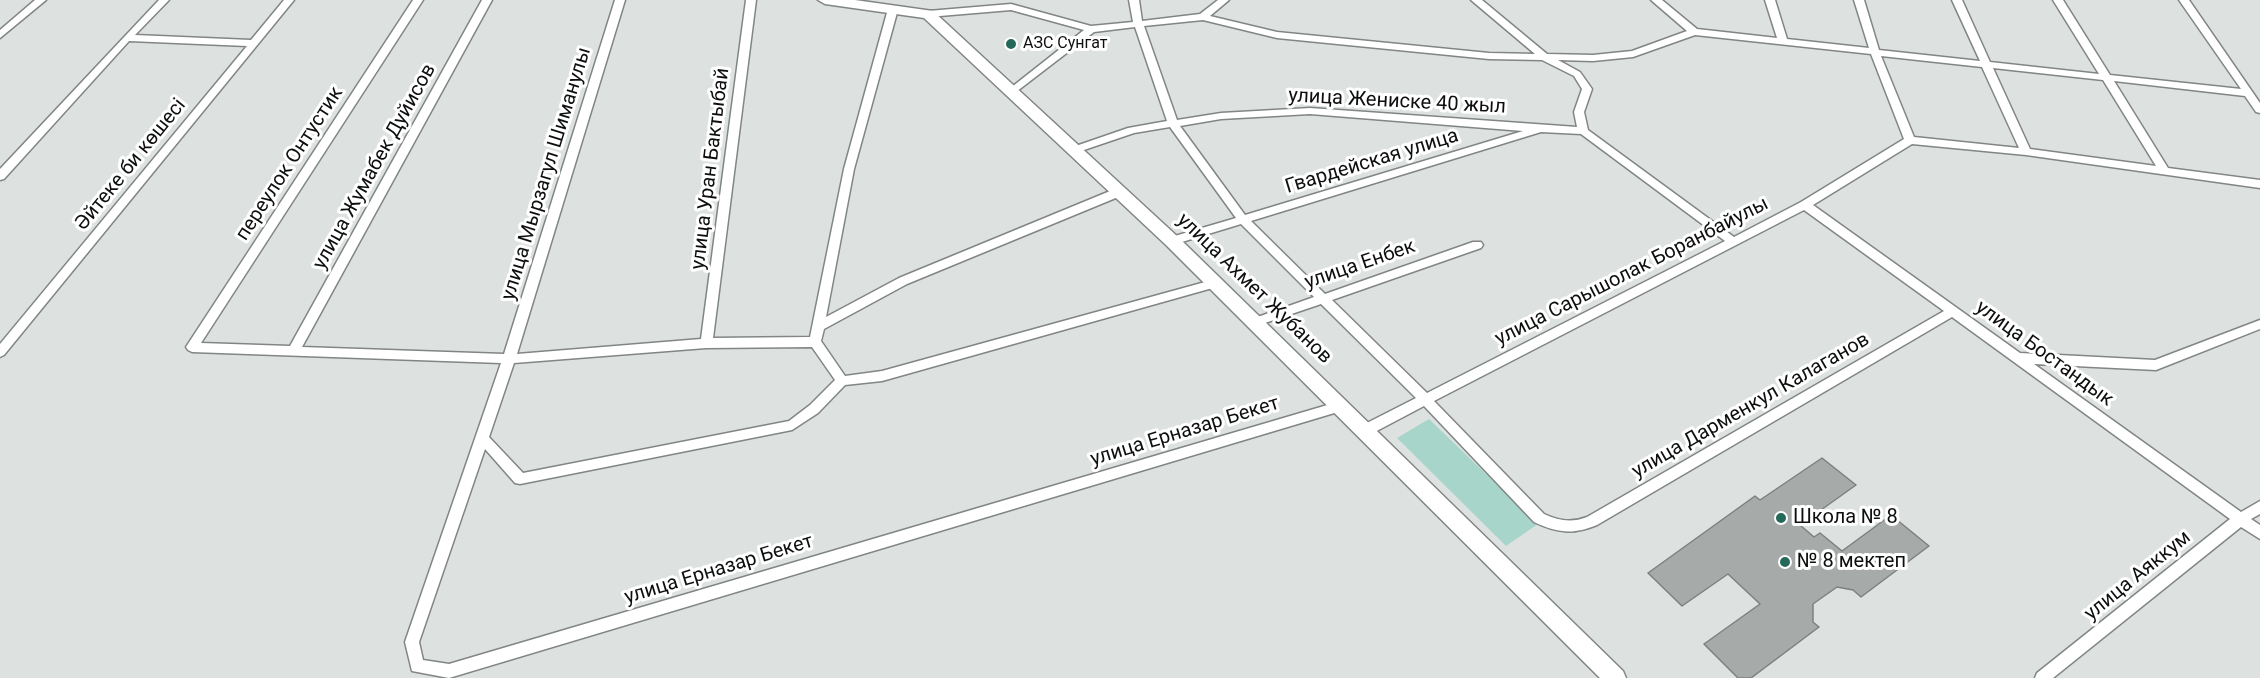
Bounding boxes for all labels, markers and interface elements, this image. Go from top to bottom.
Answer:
place label: АЗС Сунгат [1023,34,1108,54]
marker: АЗС Сунгат [1004,37,1018,51]
street label: улица Мырзагул Шиманулы [497,45,597,303]
street label: улица Жумабек Дуйисов [308,60,442,274]
street label: улица Уран Бактыбай [687,67,735,271]
street label: переулок Онтустик [231,83,349,245]
street label: улица Жениске 40 жыл [1288,84,1506,120]
street label: Әйтеке би көшесі [71,94,191,236]
street label: Гвардейская улица [1282,124,1462,200]
street label: улица Сарышолак Боранбайулы [1491,192,1773,352]
street label: улица Ахмет Жубанов [1171,209,1337,369]
street label: улица Енбек [1302,235,1418,295]
street label: улица Бостандык [1970,296,2118,412]
street label: улица Дарменкул Калаганов [1628,328,1874,484]
street label: улица Ерназар Бекет [1088,392,1282,472]
place label: Школа № 8 [1793,506,1898,530]
marker: Школа № 8 [1774,511,1788,525]
street label: улица Аяккум [2080,526,2196,626]
street label: улица Ерназар Бекет [622,530,816,610]
place label: № 8 мектеп [1797,550,1906,574]
marker: № 8 мектеп [1778,555,1792,569]

